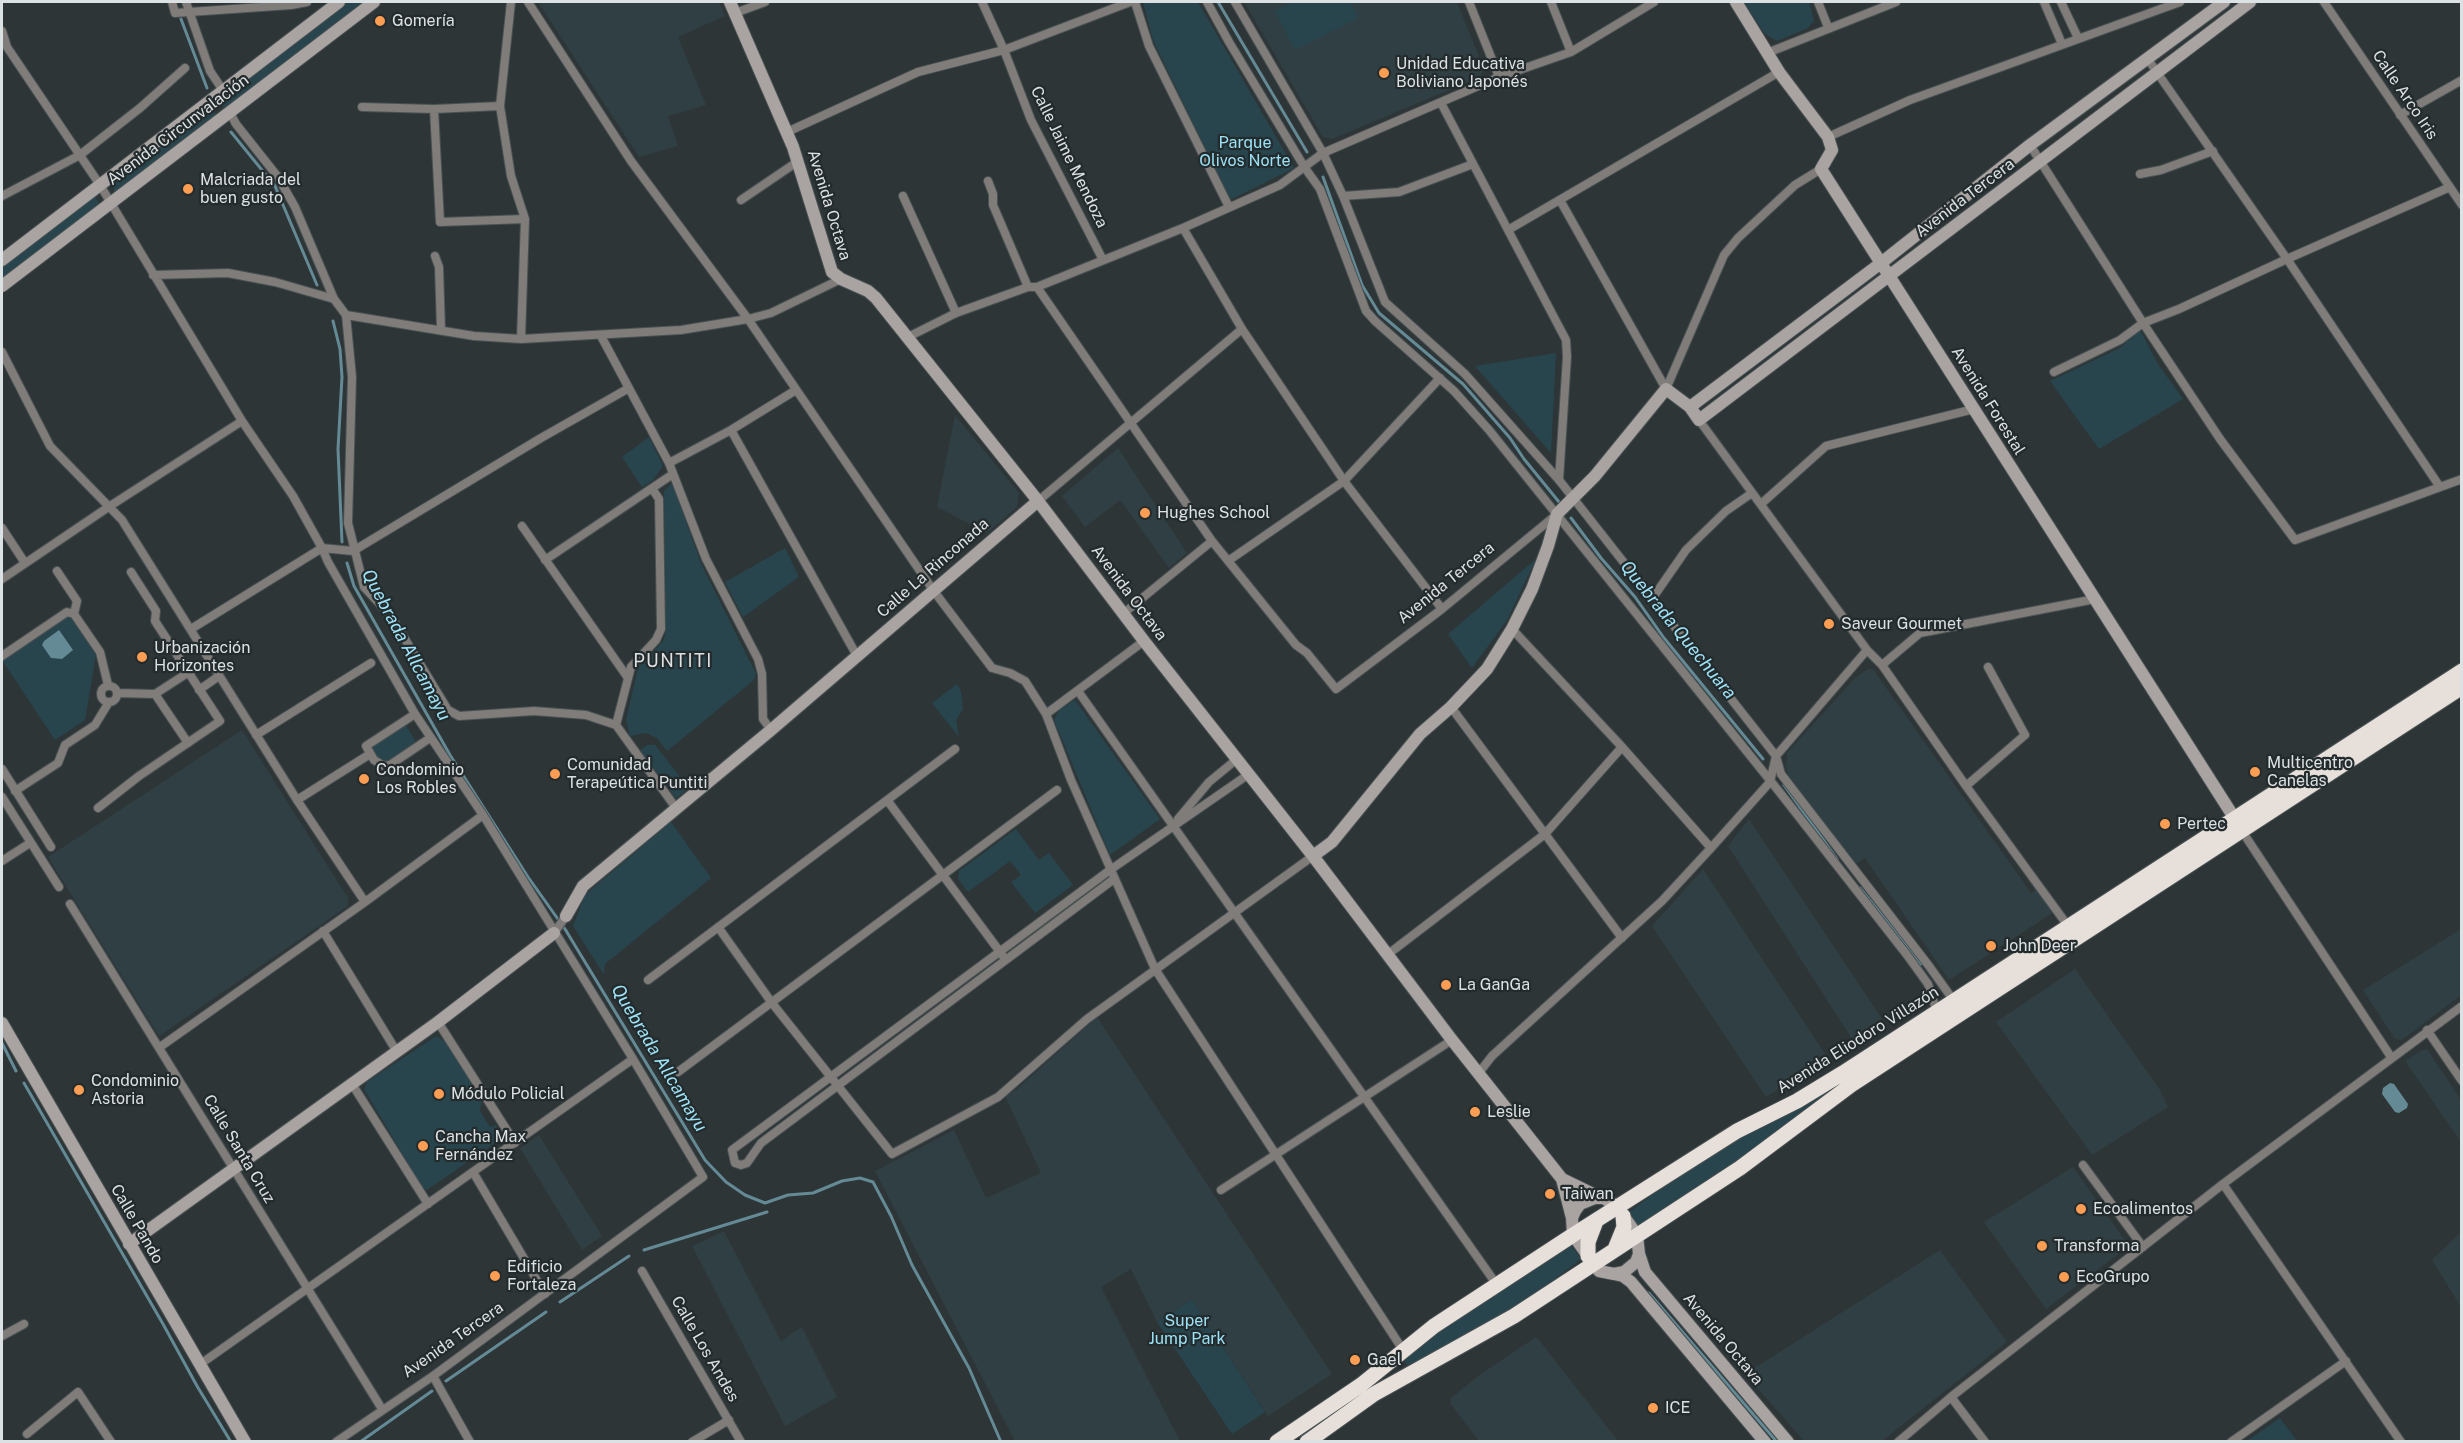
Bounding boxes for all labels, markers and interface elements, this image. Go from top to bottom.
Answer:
place label: Gomería [392,11,455,31]
marker: Gomería [373,14,387,28]
street label: Calle Arco Iris [2368,47,2442,143]
place label: Unidad Educativa Boliviano Japonés [1396,54,1528,92]
marker: Unidad Educativa Boliviano Japonés [1377,66,1391,80]
street label: Avenida Circunvalación [103,71,253,189]
street label: Calle Jaime Mendoza [1026,83,1112,231]
park label: Parque Olivos Norte [1199,133,1291,171]
street label: Avenida Octava [803,148,855,262]
street label: Avenida Tercera [1912,155,2018,241]
place label: Malcriada del buen gusto [200,170,301,208]
marker: Malcriada del buen gusto [181,182,195,196]
street label: Avenida Forestal [1947,343,2029,459]
place label: Hughes School [1157,503,1270,523]
marker: Hughes School [1138,506,1152,520]
street label: Calle La Rinconada [873,514,993,622]
street label: Avenida Tercera [1394,538,1498,628]
street label: Avenida Octava [1087,542,1171,644]
water label: Quebrada Quechuara [1616,556,1740,704]
water label: Quebrada Allcamayu [357,566,455,724]
place label: Saveur Gourmet [1841,614,1962,634]
marker: Saveur Gourmet [1822,617,1836,631]
place label: Urbanización Horizontes [154,638,250,676]
marker: Urbanización Horizontes [135,650,149,664]
district label: PUNTITI [633,650,713,672]
place label: Multicentro Canelas [2267,753,2353,791]
place label: Comunidad Terapeútica Puntiti [567,755,707,793]
place label: Condominio Los Robles [376,760,464,798]
marker: Multicentro Canelas [2248,765,2262,779]
marker: Comunidad Terapeútica Puntiti [548,767,562,781]
marker: Condominio Los Robles [357,772,371,786]
place label: Pertec [2177,814,2226,834]
marker: Pertec [2158,817,2172,831]
place label: John Deer [2003,936,2076,956]
marker: John Deer [1984,939,1998,953]
place label: La GanGa [1458,975,1530,995]
marker: La GanGa [1439,978,1453,992]
water label: Quebrada Allcamayu [606,980,712,1136]
street label: Avenida Eliodoro Villazón [1774,982,1942,1098]
place label: Condominio Astoria [91,1071,179,1109]
marker: Condominio Astoria [72,1083,86,1097]
place label: Módulo Policial [451,1084,564,1104]
marker: Módulo Policial [432,1087,446,1101]
street label: Calle Santa Cruz [199,1091,279,1207]
place label: Leslie [1487,1102,1531,1122]
marker: Leslie [1468,1105,1482,1119]
place label: Cancha Max Fernández [435,1127,526,1165]
marker: Cancha Max Fernández [416,1139,430,1153]
street label: Calle Pando [107,1181,167,1267]
place label: Taiwan [1562,1184,1614,1204]
marker: Taiwan [1543,1187,1557,1201]
place label: Ecoalimentos [2093,1199,2193,1219]
marker: Ecoalimentos [2074,1202,2088,1216]
place label: Transforma [2054,1236,2139,1256]
marker: Transforma [2035,1239,2049,1253]
place label: Edificio Fortaleza [507,1257,576,1295]
place label: EcoGrupo [2076,1267,2149,1287]
marker: Edificio Fortaleza [488,1269,502,1283]
marker: EcoGrupo [2057,1270,2071,1284]
street label: Avenida Octava [1679,1289,1767,1389]
street label: Calle Los Andes [667,1293,743,1405]
street label: Avenida Tercera [399,1298,507,1382]
park label: Super Jump Park [1149,1311,1225,1349]
place label: Gael [1367,1350,1401,1370]
marker: Gael [1348,1353,1362,1367]
place label: ICE [1665,1398,1690,1418]
marker: ICE [1646,1401,1660,1415]

